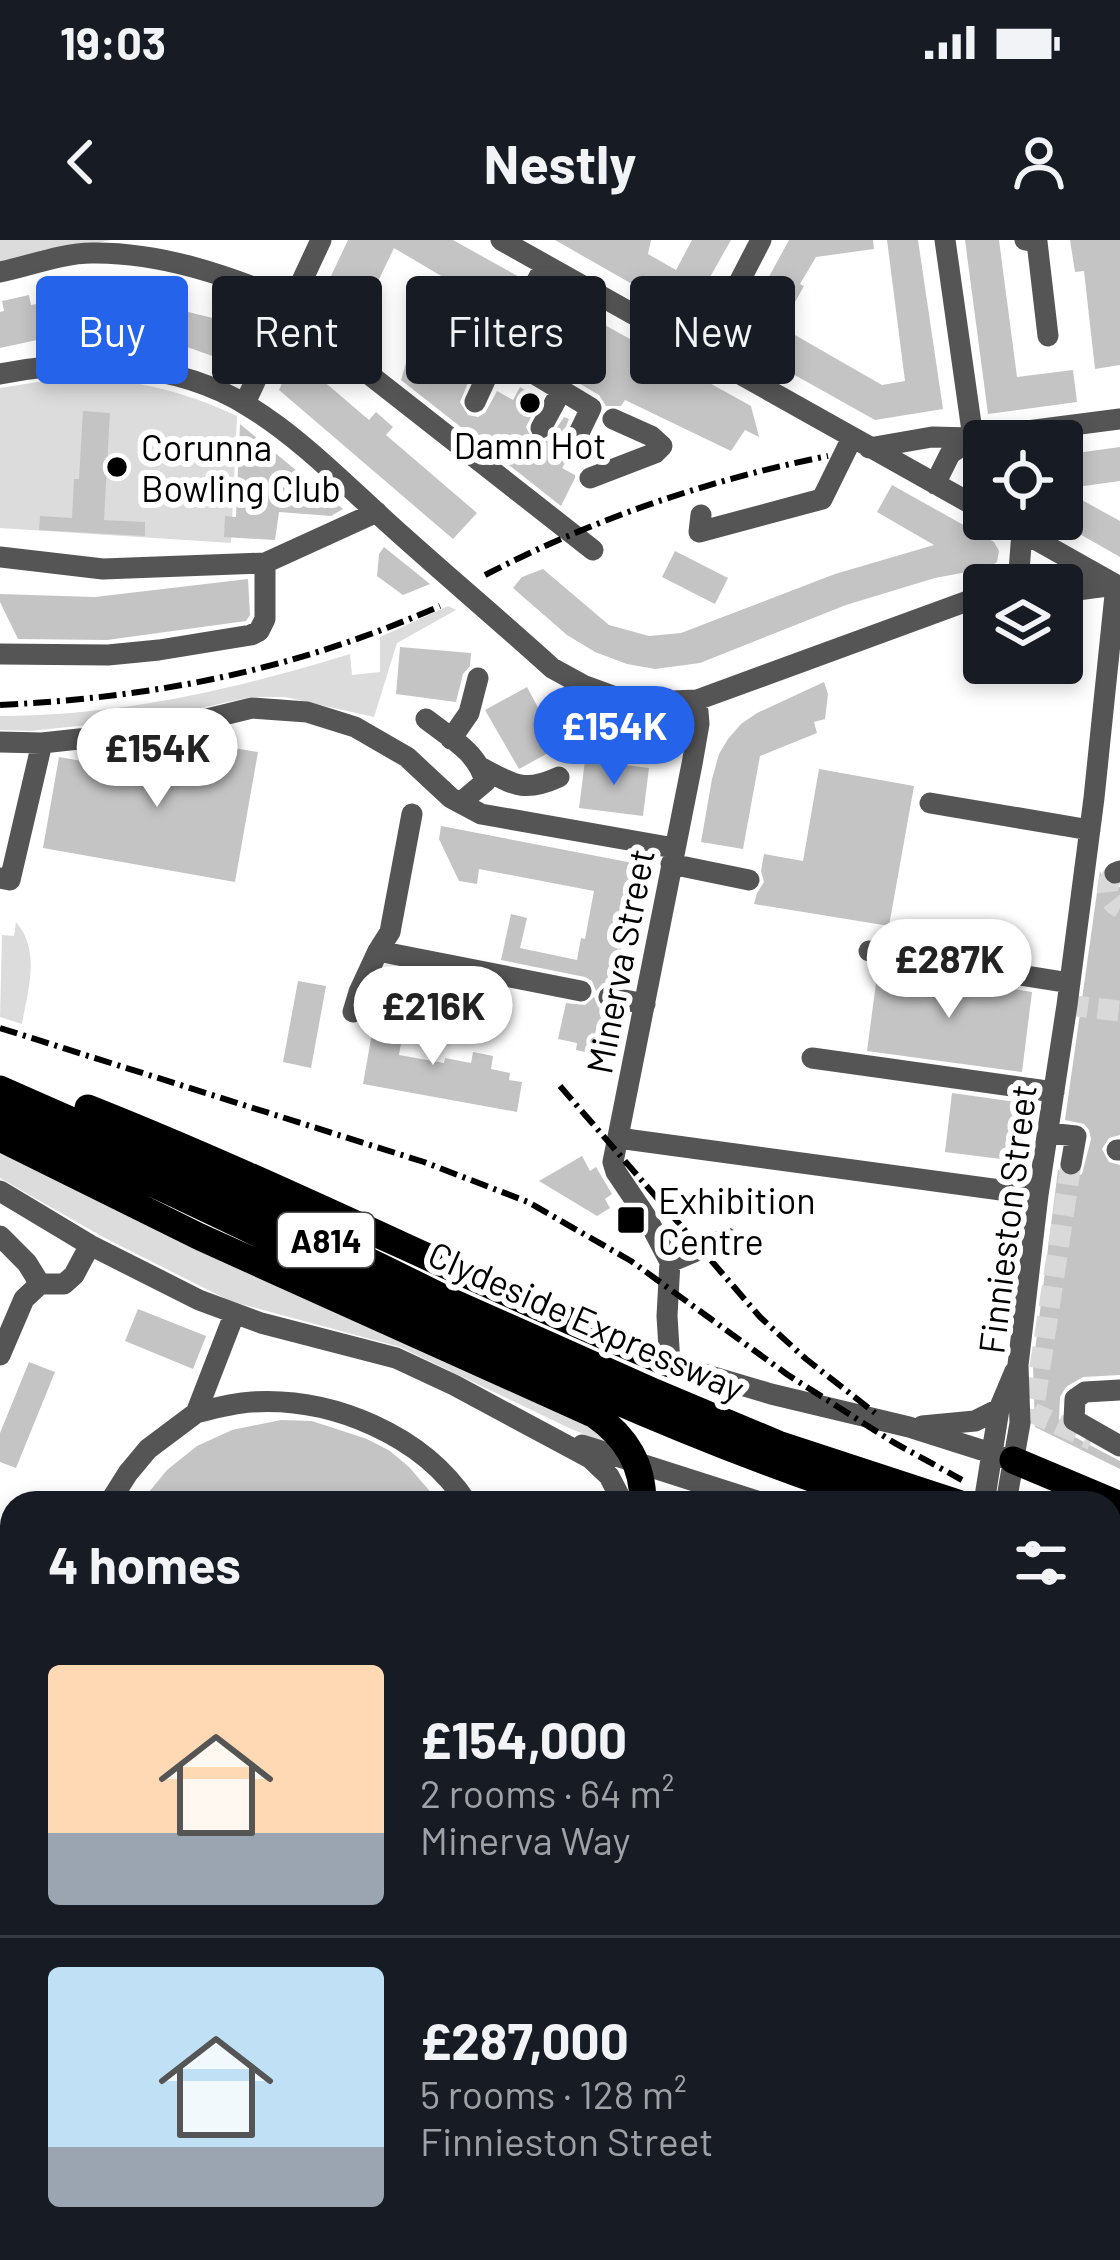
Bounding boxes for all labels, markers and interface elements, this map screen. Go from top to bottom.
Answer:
text: 19:03 [60,15,166,69]
icon: back [48,129,114,195]
icon: person [1006,129,1072,195]
text: Nestly [484,130,636,195]
chip: Buy [36,276,188,384]
chip: Rent [212,276,382,384]
chip: Filters [406,276,606,384]
chip: New [630,276,795,384]
marker: Damn Hot [517,390,543,416]
map controls [963,420,1083,684]
button: locate [963,420,1083,540]
place label: Damn Hot [454,423,606,466]
place label: Corunna Bowling Club [141,425,341,509]
marker: Corunna Bowling Club [104,454,130,480]
button: layers [963,564,1083,684]
pin: £154K [530,686,698,788]
text: £154K [561,701,667,748]
pin: £154K [73,708,241,810]
text: £154K [104,723,210,770]
street label: Minerva Street [576,845,662,1077]
pin: £287K [865,919,1033,1021]
text: £287K [894,934,1004,981]
pin: £216K [349,966,517,1068]
text: £216K [381,981,485,1028]
street label: Finnieston Street [968,1082,1044,1356]
place label: Exhibition Centre [658,1178,816,1262]
marker: Exhibition Centre [615,1204,647,1236]
road number: A814 [278,1213,374,1267]
street label: Clydeside Expressway [422,1231,752,1409]
icon: filters [1008,1530,1074,1596]
text: 4 homes [48,1533,241,1594]
text: £154,000 [420,1708,627,1769]
icon: home [144,1713,288,1857]
text: 2 rooms · 64 m² [420,1769,674,1816]
text: Minerva Way [420,1816,631,1863]
text: £287,000 [420,2009,629,2070]
icon: home [144,2015,288,2159]
text: 5 rooms · 128 m² [420,2070,687,2117]
text: Finnieston Street [420,2117,713,2164]

